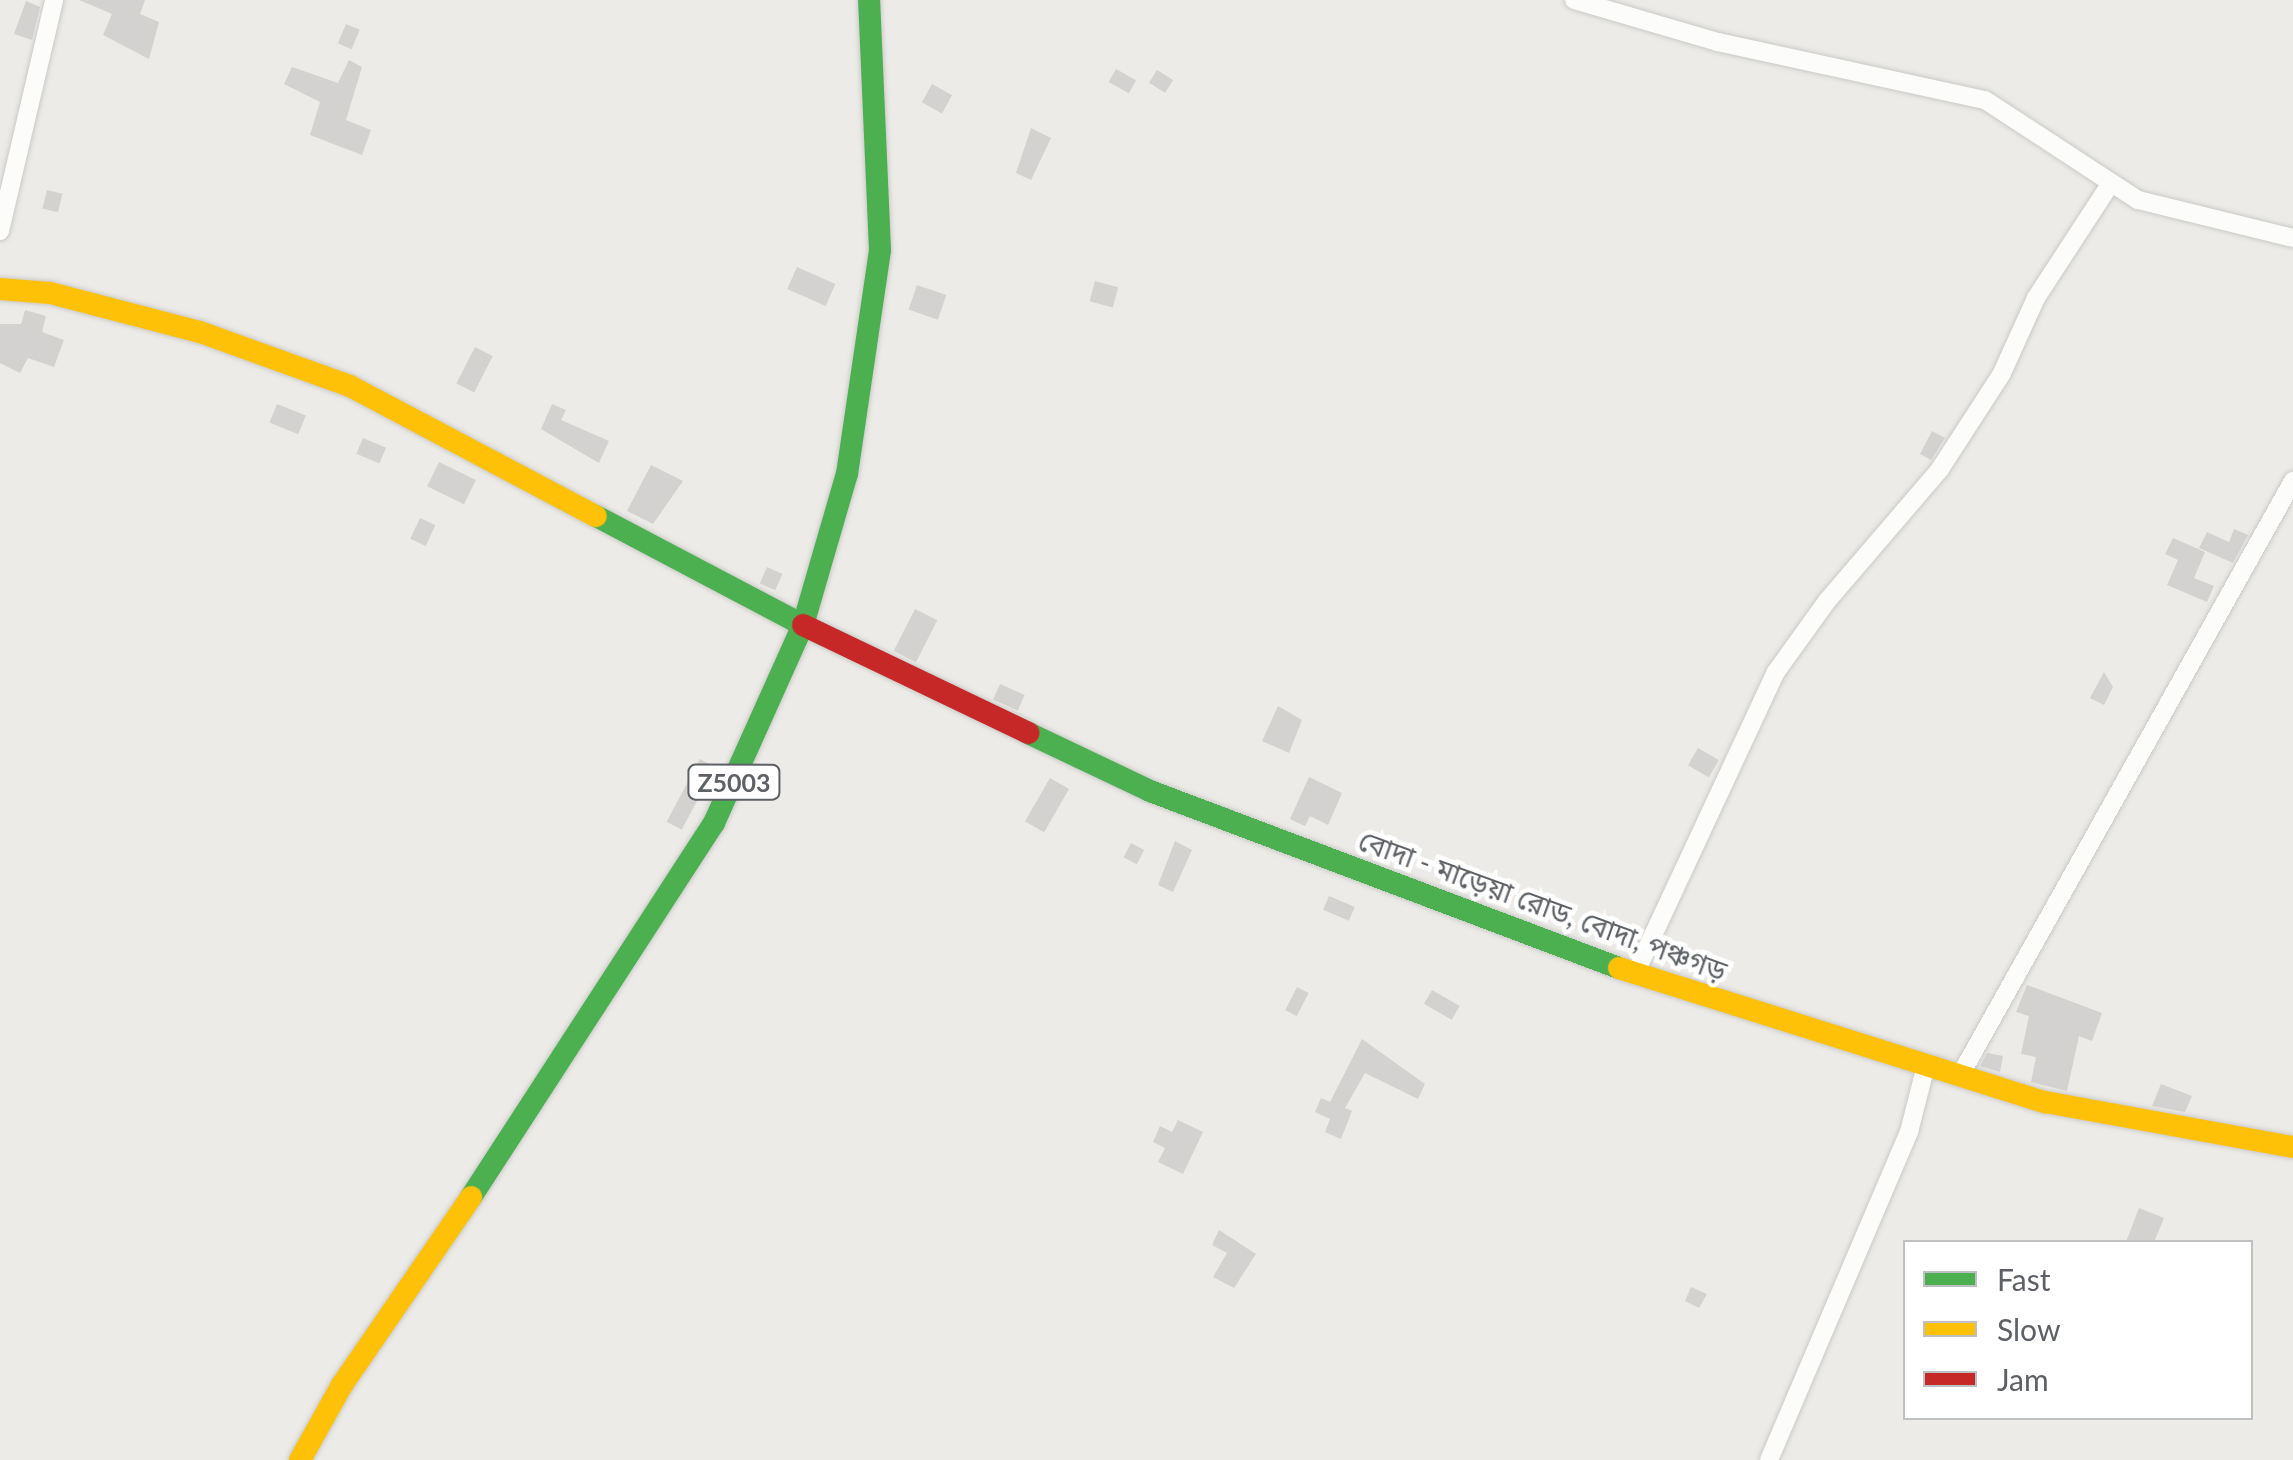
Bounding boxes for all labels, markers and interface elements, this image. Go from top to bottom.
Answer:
road number: Z5003 [686,762,782,802]
street label: বোদা - মাড়েয়া রোড, বোদা, পঞ্চগড় [1354,823,1732,987]
legend [1903,1240,2253,1420]
text: Fast [1997,1261,2051,1297]
text: Slow [1997,1311,2060,1347]
text: Jam [1997,1361,2049,1397]

